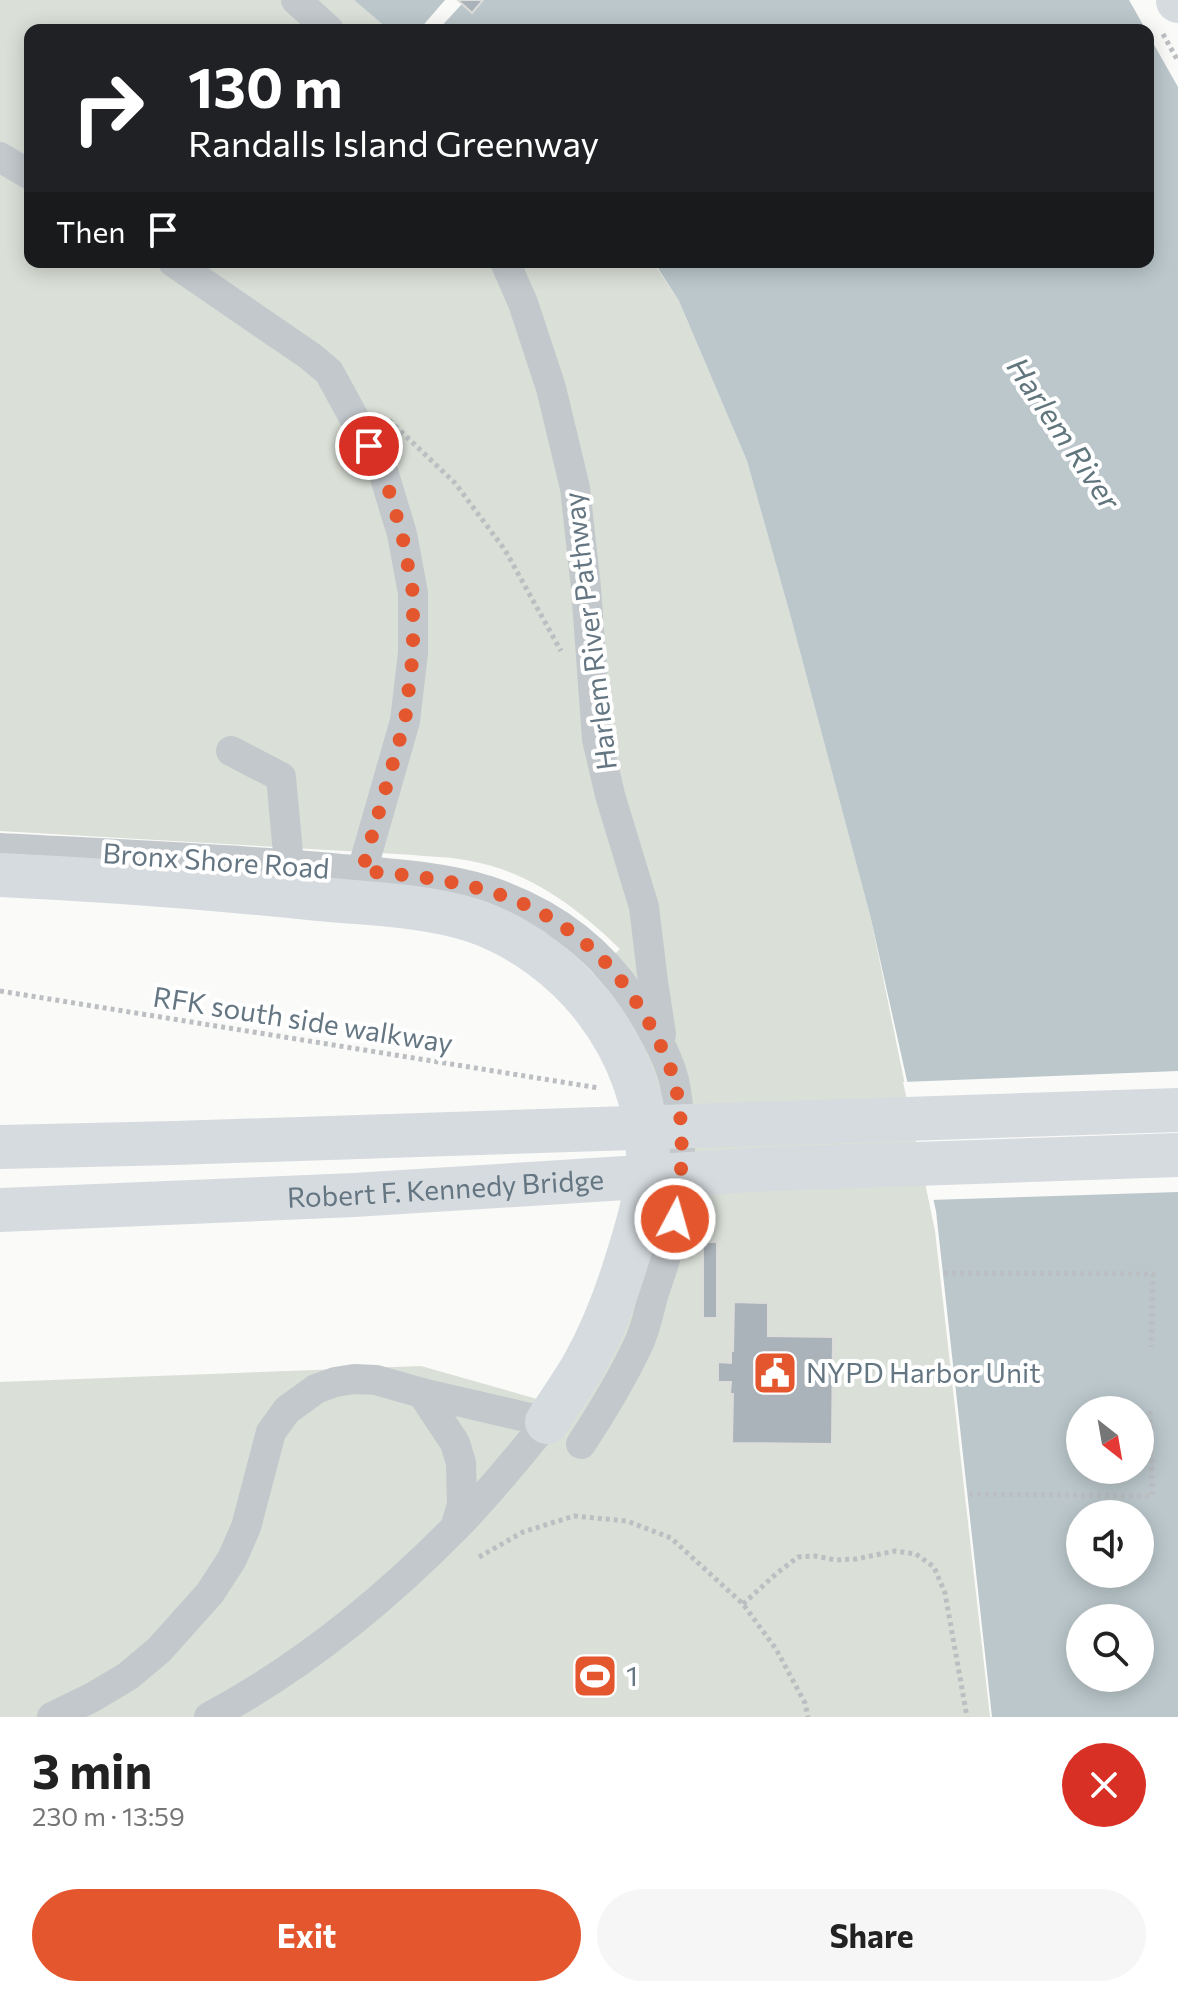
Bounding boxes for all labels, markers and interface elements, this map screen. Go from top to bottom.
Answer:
text: 130 m [188,51,343,120]
icon: right [56,56,160,160]
text: Randalls Island Greenway [188,120,599,164]
icon: arrive [141,208,185,252]
text: Then [56,212,125,249]
water label: Harlem River [1000,349,1130,517]
pin [335,412,403,480]
icon: arrive [347,424,391,468]
street label: Harlem River Pathway [555,490,623,772]
street label: Bronx Shore Road [102,835,331,885]
street label: RFK south side walkway [151,979,456,1060]
street label: Robert F. Kennedy Bridge [286,1161,605,1214]
position arrow [633,1177,717,1261]
public building icon: NYPD Harbor Unit [751,1349,799,1397]
place label: NYPD Harbor Unit [806,1355,1041,1389]
north arrow [1066,1396,1154,1484]
map controls [1066,1396,1154,1692]
button: sound [1066,1500,1154,1588]
button: search [1066,1604,1154,1692]
sports icon: 1 [571,1652,619,1700]
place label: 1 [626,1658,638,1692]
text: 3 min [32,1740,152,1799]
button: close [1062,1743,1146,1827]
text: 230 m · 13:59 [32,1800,185,1831]
button: Exit [32,1889,581,1981]
button: Share [597,1889,1146,1981]

